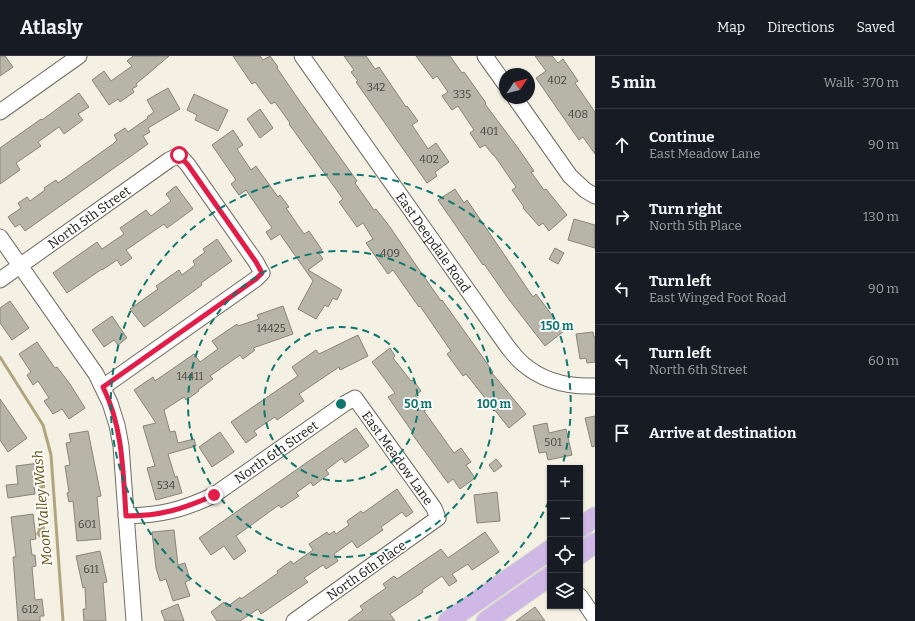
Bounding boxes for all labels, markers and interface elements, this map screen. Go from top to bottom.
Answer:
text: Atlasly [20,16,82,39]
text: Map [717,19,745,36]
text: Directions [767,19,835,36]
text: Saved [857,19,895,36]
north arrow [499,68,535,104]
text: 5 min [611,72,656,93]
house number: 402 [547,74,567,87]
text: Walk · 370 m [824,75,899,90]
house number: 342 [367,81,385,94]
house number: 335 [453,88,471,101]
house number: 408 [568,108,588,121]
house number: 401 [480,125,498,138]
text: Continue [649,128,715,146]
icon: ahead [611,134,633,156]
text: 90 m [868,137,899,152]
route start [170,146,188,164]
text: East Meadow Lane [649,146,760,161]
house number: 402 [419,153,439,166]
street label: North 5th Street [45,183,134,252]
street label: East Deepdale Road [393,190,474,295]
text: Turn right [649,200,722,218]
icon: right [611,206,633,228]
text: 130 m [863,209,899,224]
text: North 5th Place [649,218,742,233]
house number: 409 [380,247,400,260]
text: Turn left [649,272,711,290]
icon: left [611,278,633,300]
text: 90 m [868,281,899,296]
text: East Winged Foot Road [649,290,786,305]
text: 150 m [541,319,574,333]
house number: 14425 [256,322,286,335]
text: Turn left [649,344,711,362]
icon: left [611,350,633,372]
text: 60 m [868,353,899,368]
text: North 6th Street [649,362,747,377]
house number: 14411 [177,370,204,383]
centre of rings [334,397,348,411]
text: 50 m [404,397,432,411]
text: 100 m [477,397,512,411]
street label: East Meadow Lane [359,408,436,508]
street label: North 6th Street [232,417,321,486]
icon: arrive [611,422,633,444]
text: Arrive at destination [649,424,796,442]
house number: 501 [544,436,562,449]
water label: Moon Valley Wash [29,450,56,566]
map controls [547,465,583,609]
button: + [547,465,583,501]
house number: 534 [157,479,176,492]
route end [205,486,223,504]
button: − [547,501,583,537]
house number: 601 [78,518,97,531]
button: locate [547,537,583,573]
street label: North 6th Place [324,538,409,603]
house number: 611 [83,563,99,576]
button: layers [547,573,583,609]
house number: 612 [22,603,38,616]

